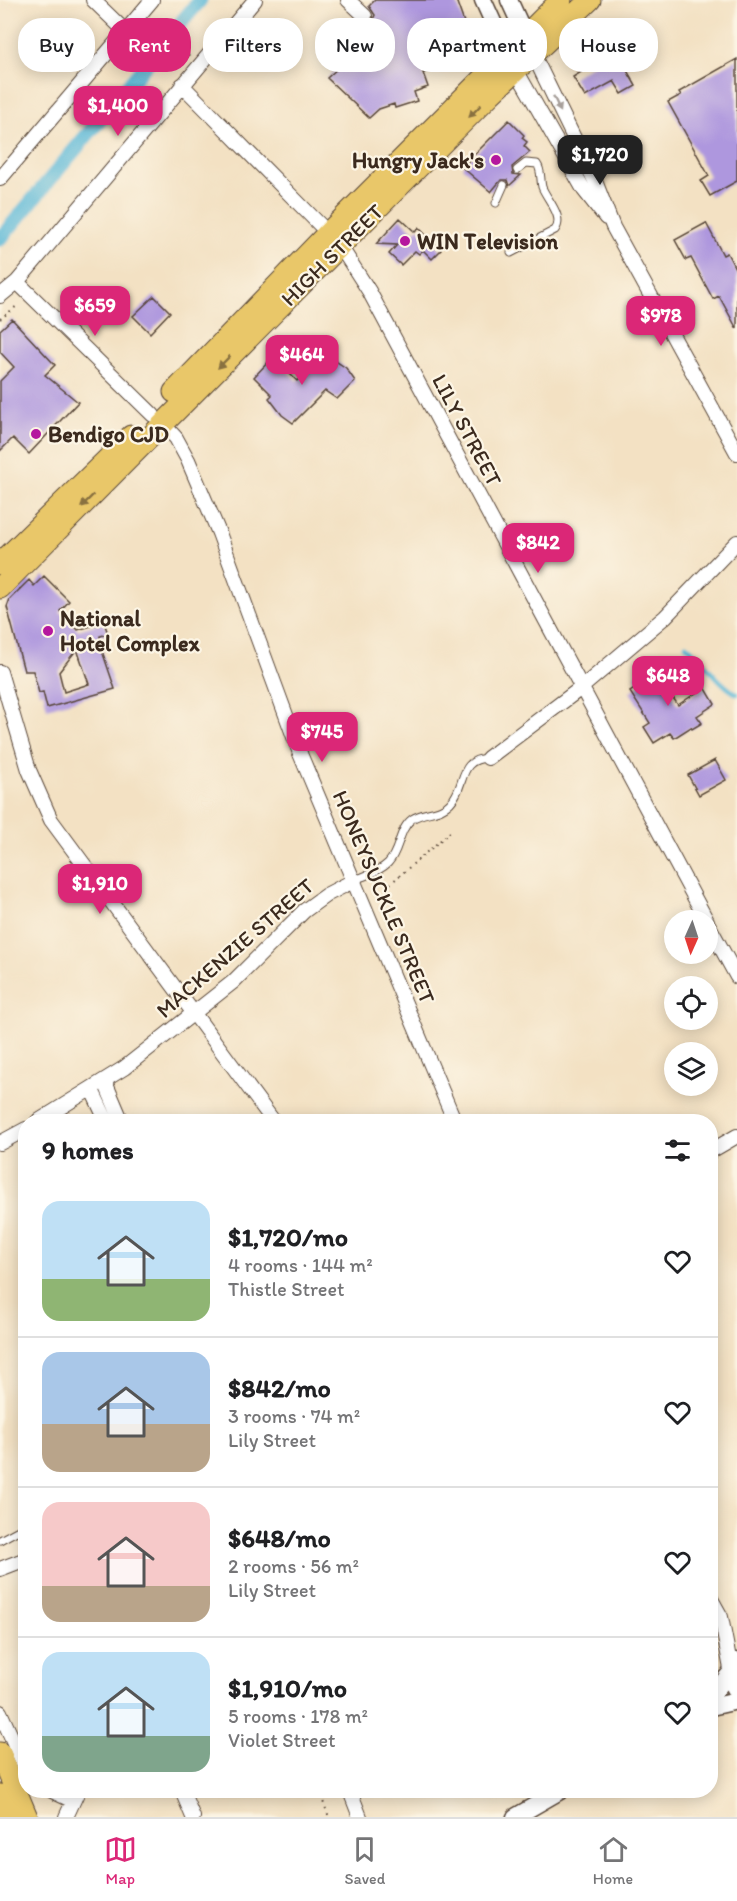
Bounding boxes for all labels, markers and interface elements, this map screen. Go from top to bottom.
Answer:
chip: Buy [18,18,95,72]
chip: Rent [107,18,191,72]
chip: Filters [203,18,303,72]
chip: New [315,18,395,72]
chip: Apartment [407,18,547,72]
chip: House [559,18,658,72]
pin: $1,400 [69,86,167,137]
text: $1,400 [88,93,148,117]
one-way arrow [553,95,562,112]
one-way arrow [468,104,482,118]
pin: $1,720 [551,135,649,186]
text: $1,720 [572,142,628,166]
place label: Hungry Jack's [352,147,484,174]
marker: Hungry Jack's [489,153,503,167]
street label: HIGH STREET [275,198,389,312]
place label: WIN Television [417,228,559,255]
marker: WIN Television [398,234,412,248]
pin: $659 [59,286,131,337]
text: $659 [74,293,116,317]
pin: $978 [625,296,697,347]
text: $978 [640,303,682,327]
pin: $464 [266,335,338,386]
text: $464 [280,342,324,366]
one-way arrow [218,355,232,369]
street label: LILY STREET [426,369,508,491]
place label: Bendigo CJD [48,421,169,448]
marker: Bendigo CJD [29,427,43,441]
one-way arrow [80,493,94,508]
pin: $842 [502,523,574,574]
text: $842 [516,530,560,554]
place label: National Hotel Complex [60,605,200,657]
marker: National Hotel Complex [41,624,55,638]
pin: $648 [632,656,704,707]
text: $648 [646,663,690,687]
pin: $745 [286,712,358,763]
text: $745 [301,719,343,743]
street label: HONEYSUCKLE STREET [327,786,441,1008]
pin: $1,910 [51,864,149,915]
text: $1,910 [72,871,128,895]
street label: MACKENZIE STREET [151,872,320,1024]
north arrow [664,910,718,964]
map controls [664,910,718,1096]
button: locate [664,976,718,1030]
button: layers [664,1042,718,1096]
text: 9 homes [42,1134,134,1166]
icon: filters [661,1134,694,1167]
text: $1,720/mo [228,1221,348,1253]
icon: home [90,1225,162,1297]
icon: heart [661,1245,694,1278]
text: 4 rooms · 144 m² [228,1253,373,1277]
text: Thistle Street [228,1277,345,1301]
text: $842/mo [228,1372,331,1404]
icon: home [90,1376,162,1448]
icon: heart [661,1396,694,1429]
text: 3 rooms · 74 m² [228,1404,360,1428]
text: Lily Street [228,1428,316,1452]
text: $648/mo [228,1522,331,1554]
icon: home [90,1526,162,1598]
icon: heart [661,1546,694,1579]
text: 2 rooms · 56 m² [228,1554,359,1578]
text: Lily Street [228,1578,316,1602]
text: $1,910/mo [228,1672,347,1704]
icon: home [90,1676,162,1748]
icon: heart [661,1696,694,1729]
text: 5 rooms · 178 m² [228,1704,368,1728]
text: Violet Street [228,1728,336,1752]
tab: Map [104,1833,137,1888]
tab: Saved [344,1833,385,1888]
tab: Home [593,1833,633,1888]

